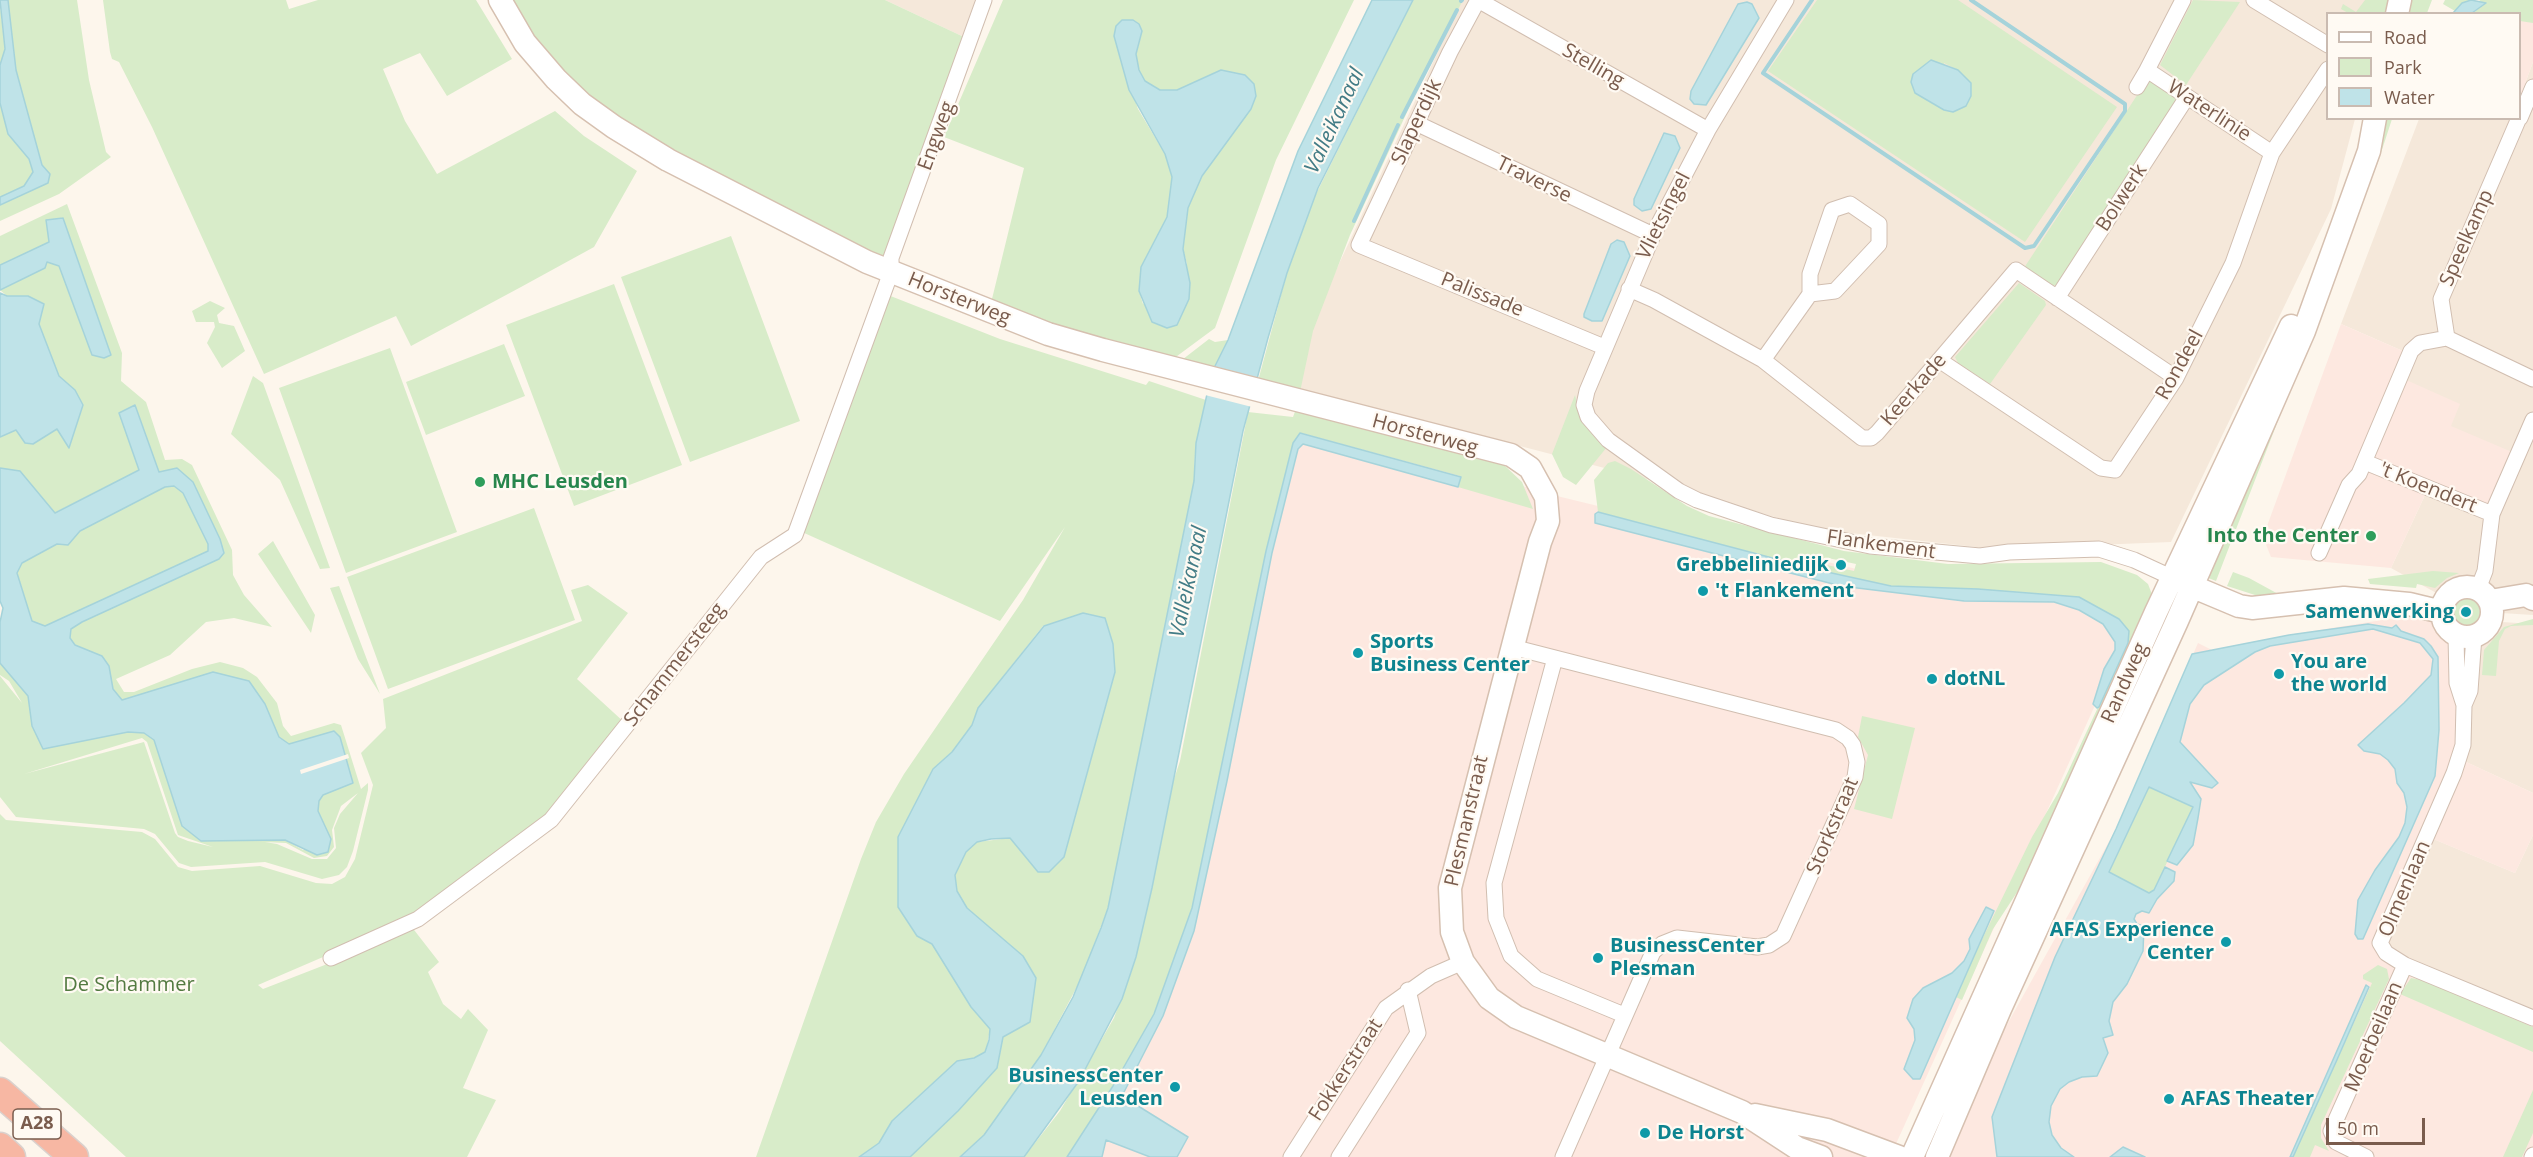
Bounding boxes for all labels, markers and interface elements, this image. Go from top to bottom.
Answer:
legend [2326,12,2521,120]
text: Road [2384,25,2427,49]
street label: Stelling [1558,39,1628,93]
text: Park [2384,55,2422,79]
water label: Valleikanaal [1300,64,1370,178]
street label: Slaperdijk [1387,75,1447,169]
street label: Waterlinie [2163,75,2255,147]
text: Water [2384,85,2435,109]
street label: Engweg [913,98,961,174]
street label: Traverse [1493,152,1575,208]
street label: Bolwerk [2091,160,2153,236]
street label: Vlietsingel [1632,169,1696,263]
street label: Speelkamp [2435,186,2499,290]
street label: Horsterweg [904,268,1014,330]
street label: Palissade [1437,268,1527,322]
street label: Rondeel [2151,326,2209,404]
street label: Keerkade [1876,349,1952,431]
street label: Horsterweg [1369,409,1481,461]
street label: 't Koendert [2376,458,2480,518]
place label: MHC Leusden [492,470,628,494]
marker: MHC Leusden [473,475,487,489]
water label: Valleikanaal [1165,524,1213,640]
place label: Into the Center [2207,524,2359,548]
street label: Flankement [1825,525,1937,565]
marker: Into the Center [2364,529,2378,543]
place label: Grebbeliniedijk [1676,553,1829,577]
marker: Grebbeliniedijk [1834,558,1848,572]
place label: 't Flankement [1715,579,1854,603]
marker: 't Flankement [1696,584,1710,598]
street label: Schammersteeg [619,598,731,732]
place label: Samenwerking [2305,600,2454,624]
marker: Samenwerking [2459,605,2473,619]
place label: Sports Business Center [1370,630,1530,677]
street label: Randweg [2097,639,2153,727]
marker: Sports Business Center [1351,646,1365,660]
place label: You are the world [2291,650,2387,697]
place label: dotNL [1944,667,2005,691]
marker: You are the world [2272,667,2286,681]
marker: dotNL [1925,672,1939,686]
street label: Plesmanstraat [1440,753,1494,889]
street label: Storkstraat [1802,774,1864,878]
street label: Olmenlaan [2374,837,2436,941]
place label: AFAS Experience Center [2050,918,2214,965]
place label: BusinessCenter Plesman [1610,934,1765,981]
marker: AFAS Experience Center [2219,935,2233,949]
marker: BusinessCenter Plesman [1591,951,1605,965]
park label: De Schammer [63,973,195,997]
street label: Moerbeilaan [2340,978,2408,1096]
street label: Fokkerstraat [1304,1014,1388,1126]
place label: BusinessCenter Leusden [1008,1064,1163,1111]
marker: BusinessCenter Leusden [1168,1080,1182,1094]
place label: AFAS Theater [2181,1087,2314,1111]
marker: AFAS Theater [2162,1092,2176,1106]
scale bar [2329,1106,2428,1144]
road number: A28 [13,1109,61,1139]
text: 50 m [2337,1116,2379,1140]
place label: De Horst [1657,1121,1744,1145]
marker: De Horst [1638,1126,1652,1140]

